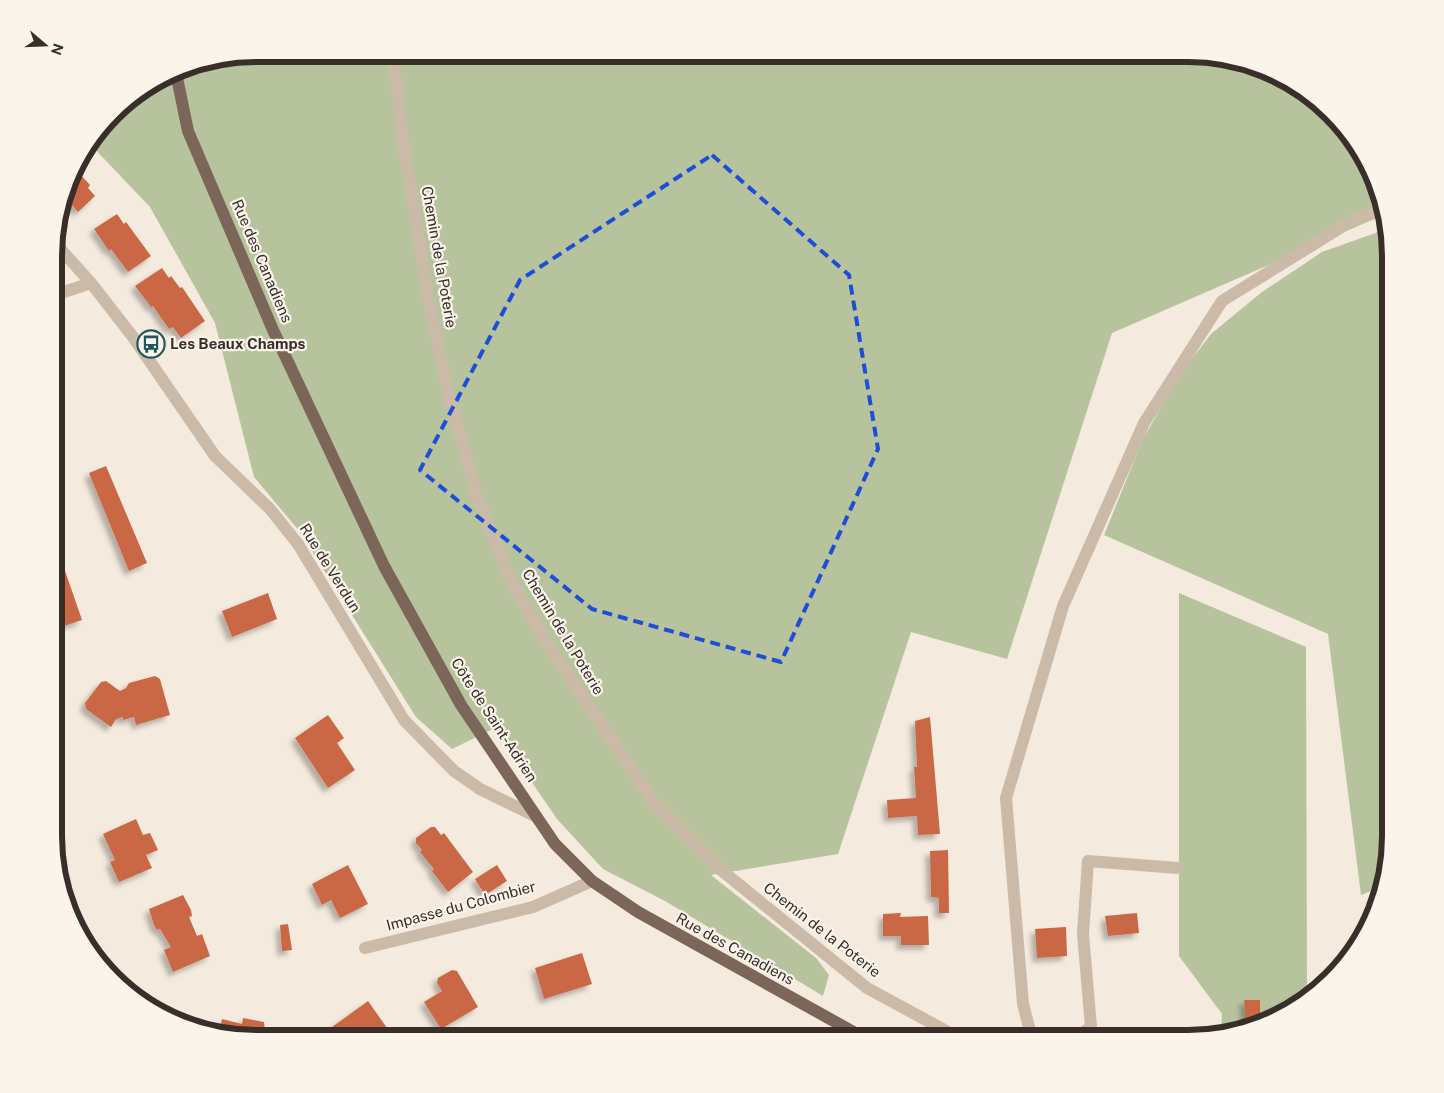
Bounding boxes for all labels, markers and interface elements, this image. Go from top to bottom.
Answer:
north arrow [20,20,70,70]
text: N [48,41,67,57]
street label: Chemin de la Poterie [419,185,460,329]
street label: Rue des Canadiens [229,197,296,325]
bus stop icon: Les Beaux Champs [136,329,166,359]
place label: Les Beaux Champs [170,335,306,352]
street label: Rue de Verdun [296,520,364,615]
street label: Chemin de la Poterie [519,566,608,698]
street label: Côte de Saint-Adrien [448,655,541,785]
street label: Impasse du Colombier [384,877,538,934]
street label: Chemin de la Poterie [761,879,884,980]
street label: Rue des Canadiens [673,909,797,988]

